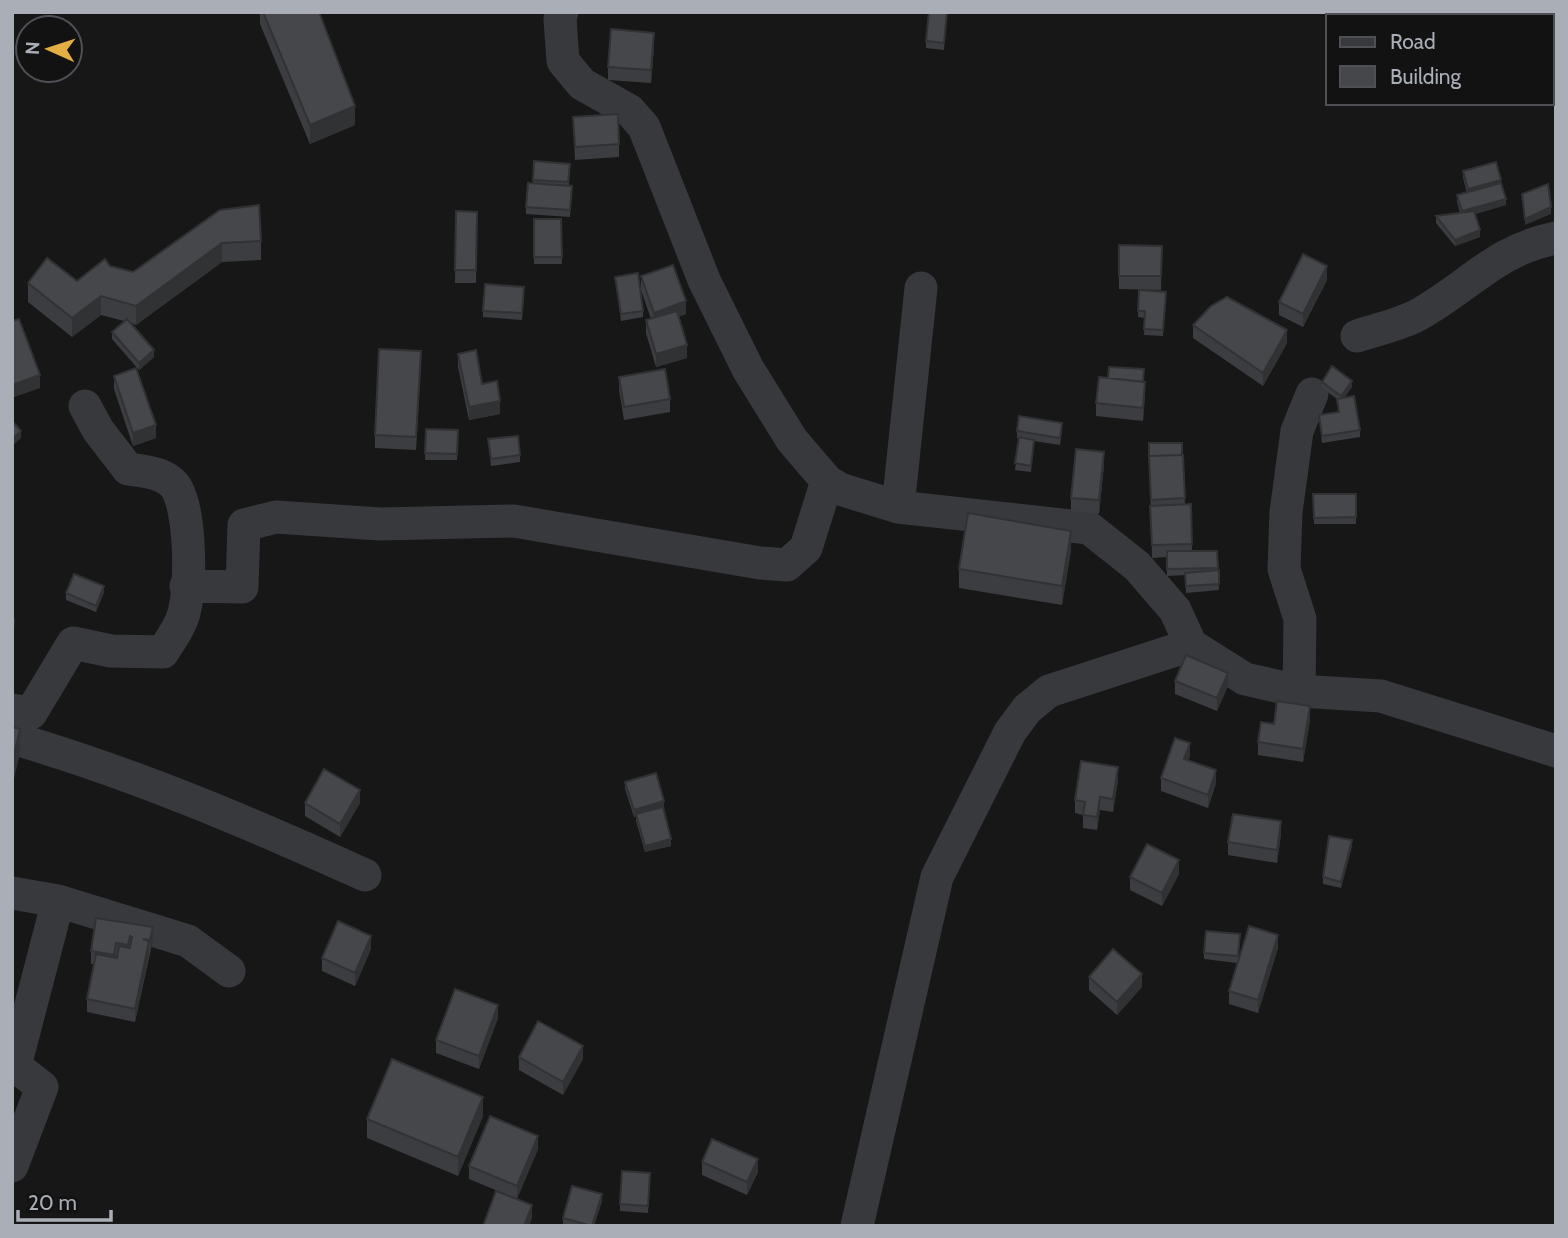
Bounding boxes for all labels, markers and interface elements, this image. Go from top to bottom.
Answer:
north arrow [14,14,84,84]
legend [1326,14,1554,105]
text: Road [1390,29,1436,54]
text: N [21,41,44,55]
text: Building [1390,64,1462,89]
scale bar [18,1178,110,1222]
text: 20 m [28,1190,77,1215]

